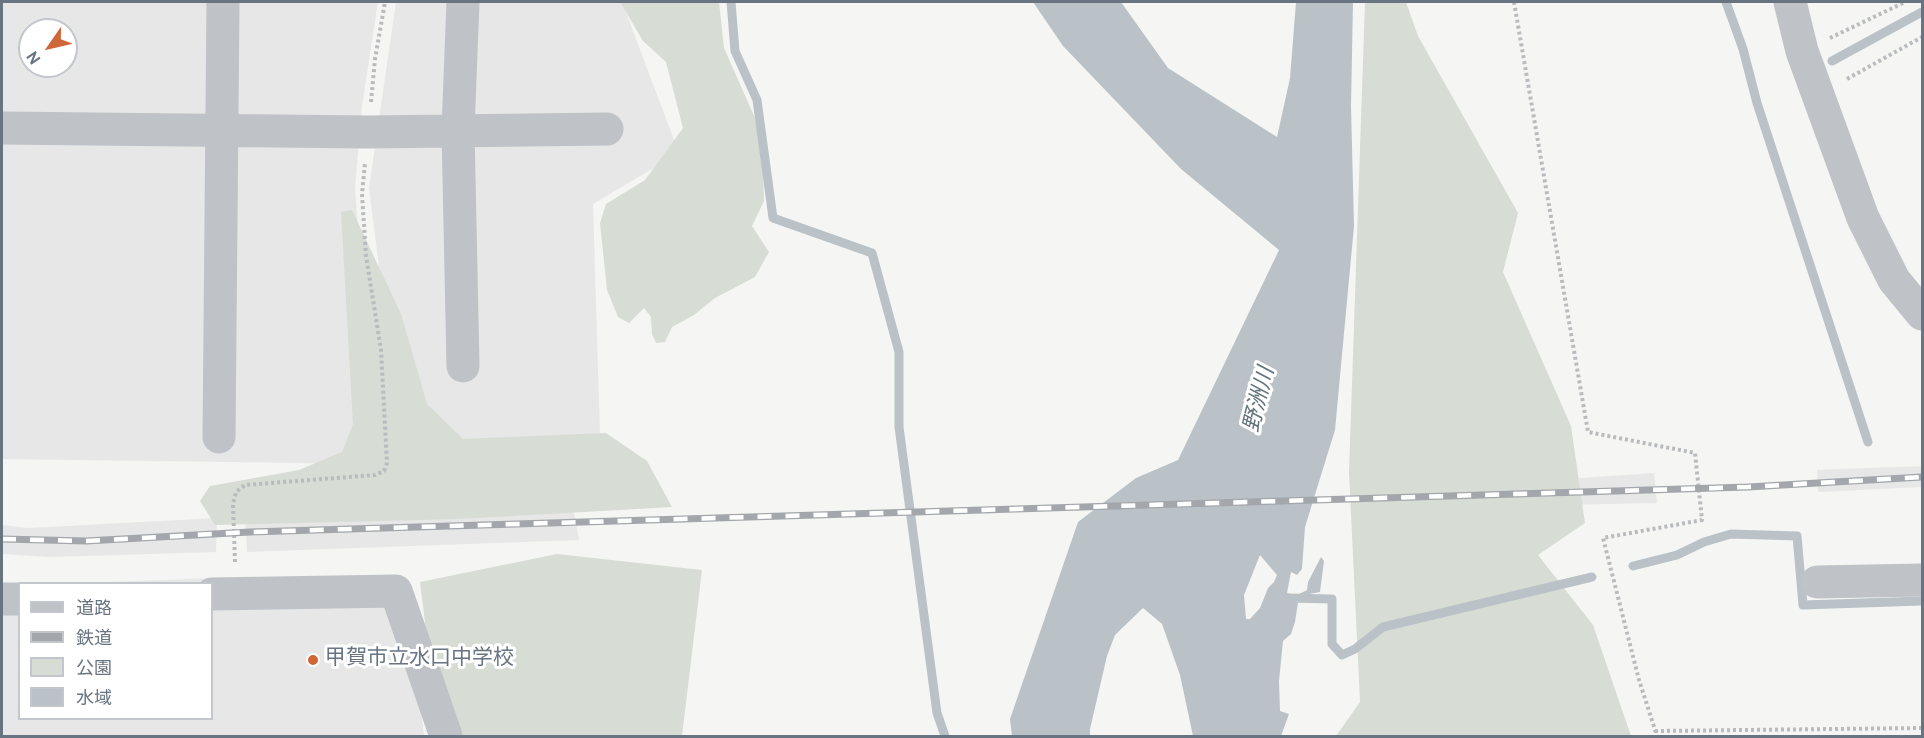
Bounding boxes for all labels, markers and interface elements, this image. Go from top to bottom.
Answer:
north arrow [18,18,78,78]
text: N [23,47,46,67]
water label: 野洲川 [1240,365,1282,435]
legend [18,582,213,720]
text: 道路 [76,598,112,621]
text: 鉄道 [76,628,112,651]
place label: 甲賀市立水口中学校 [325,647,514,673]
marker: 甲賀市立水口中学校 [306,653,320,667]
text: 公園 [76,658,112,681]
text: 水域 [76,688,112,711]

